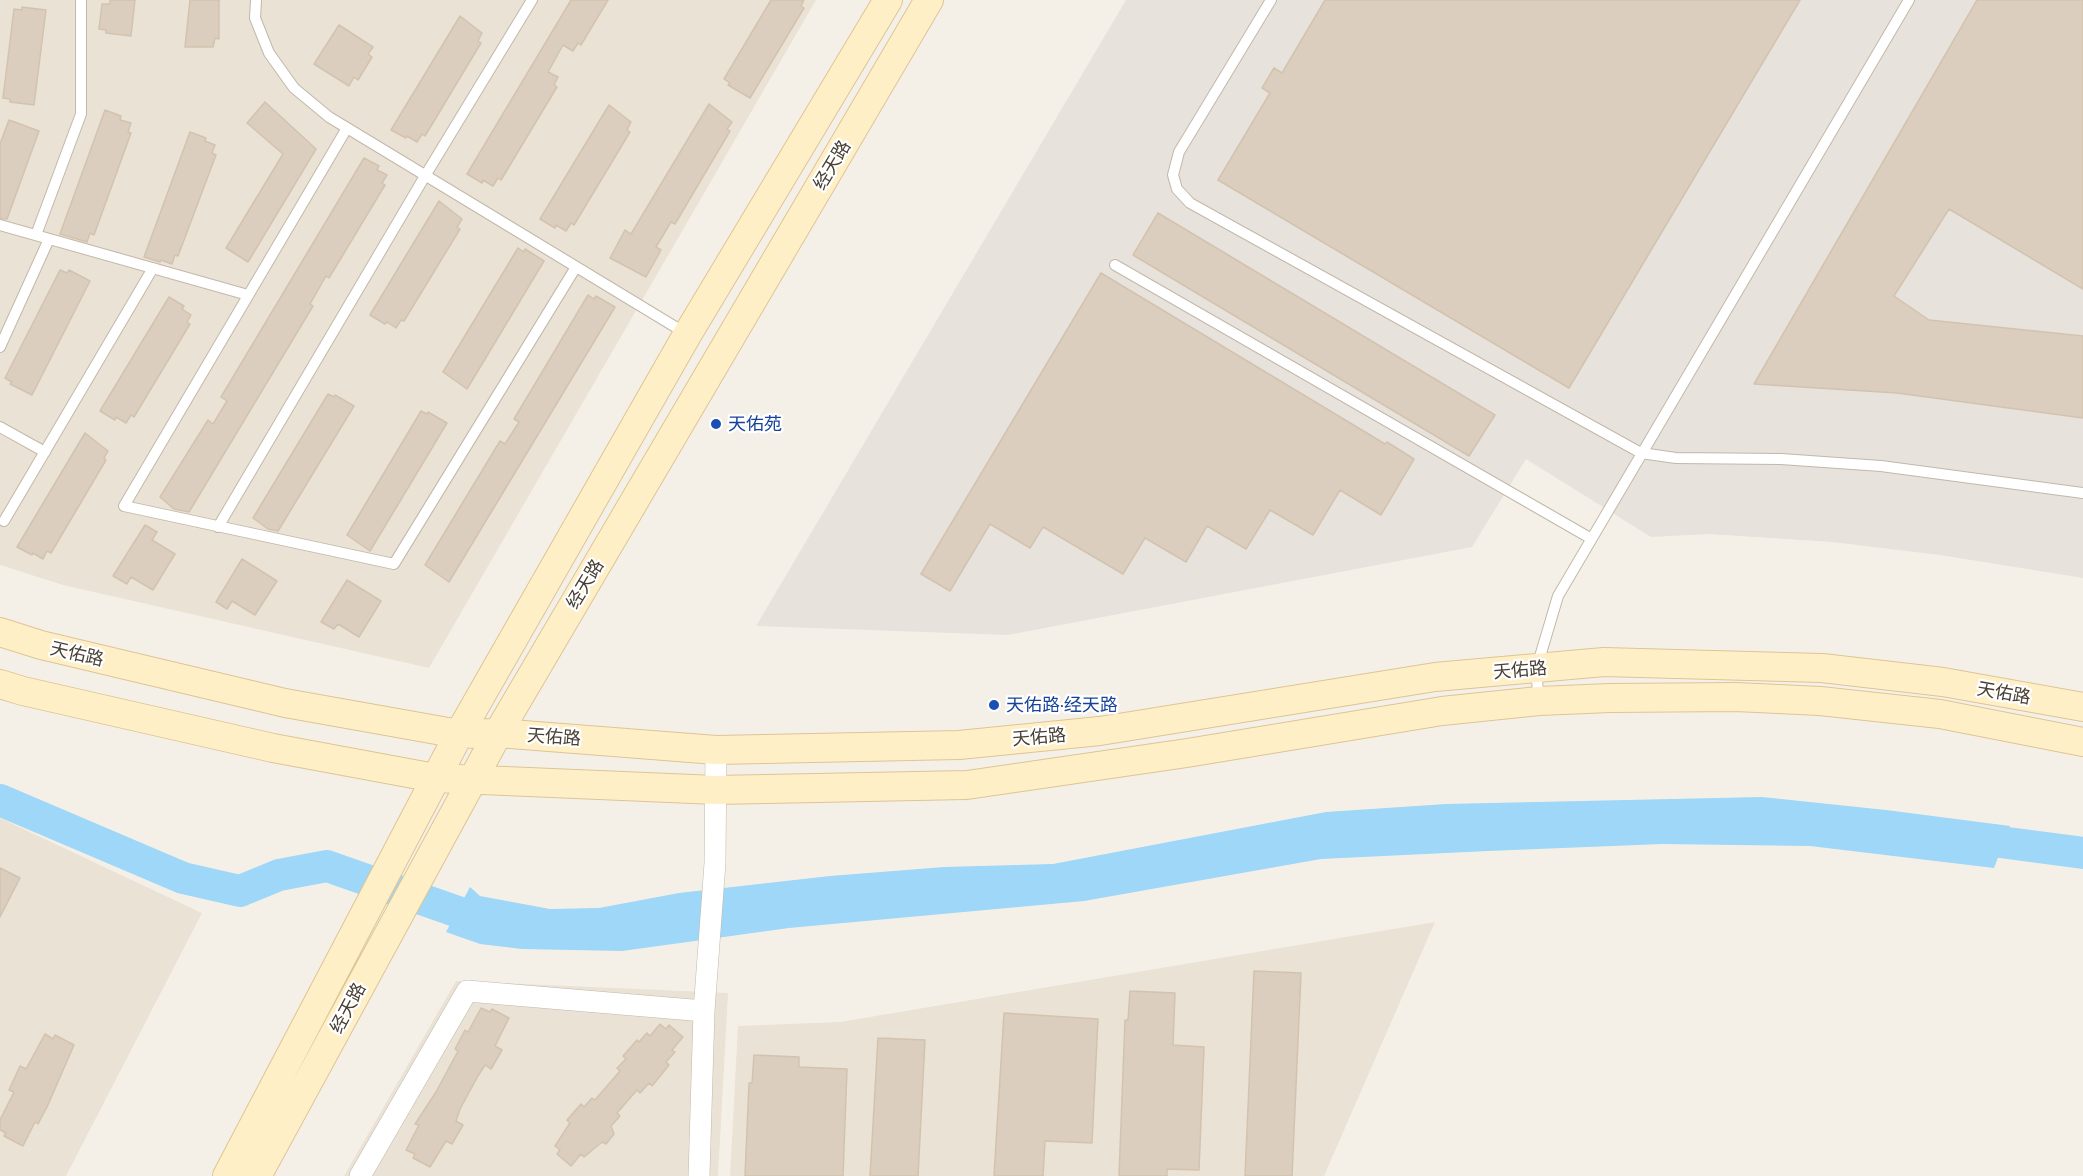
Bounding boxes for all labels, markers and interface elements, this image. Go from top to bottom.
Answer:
street label: 经天路 [809,136,855,194]
place label: 天佑苑 [728,413,782,435]
marker: 天佑苑 [709,417,723,431]
street label: 经天路 [562,555,608,613]
street label: 天佑路 [48,637,106,671]
street label: 天佑路 [1492,657,1548,683]
street label: 天佑路 [1976,678,2032,708]
place label: 天佑路·经天路 [1006,694,1118,716]
marker: 天佑路·经天路 [987,698,1001,712]
street label: 天佑路 [526,724,582,750]
street label: 天佑路 [1011,724,1067,750]
street label: 经天路 [326,979,370,1037]

